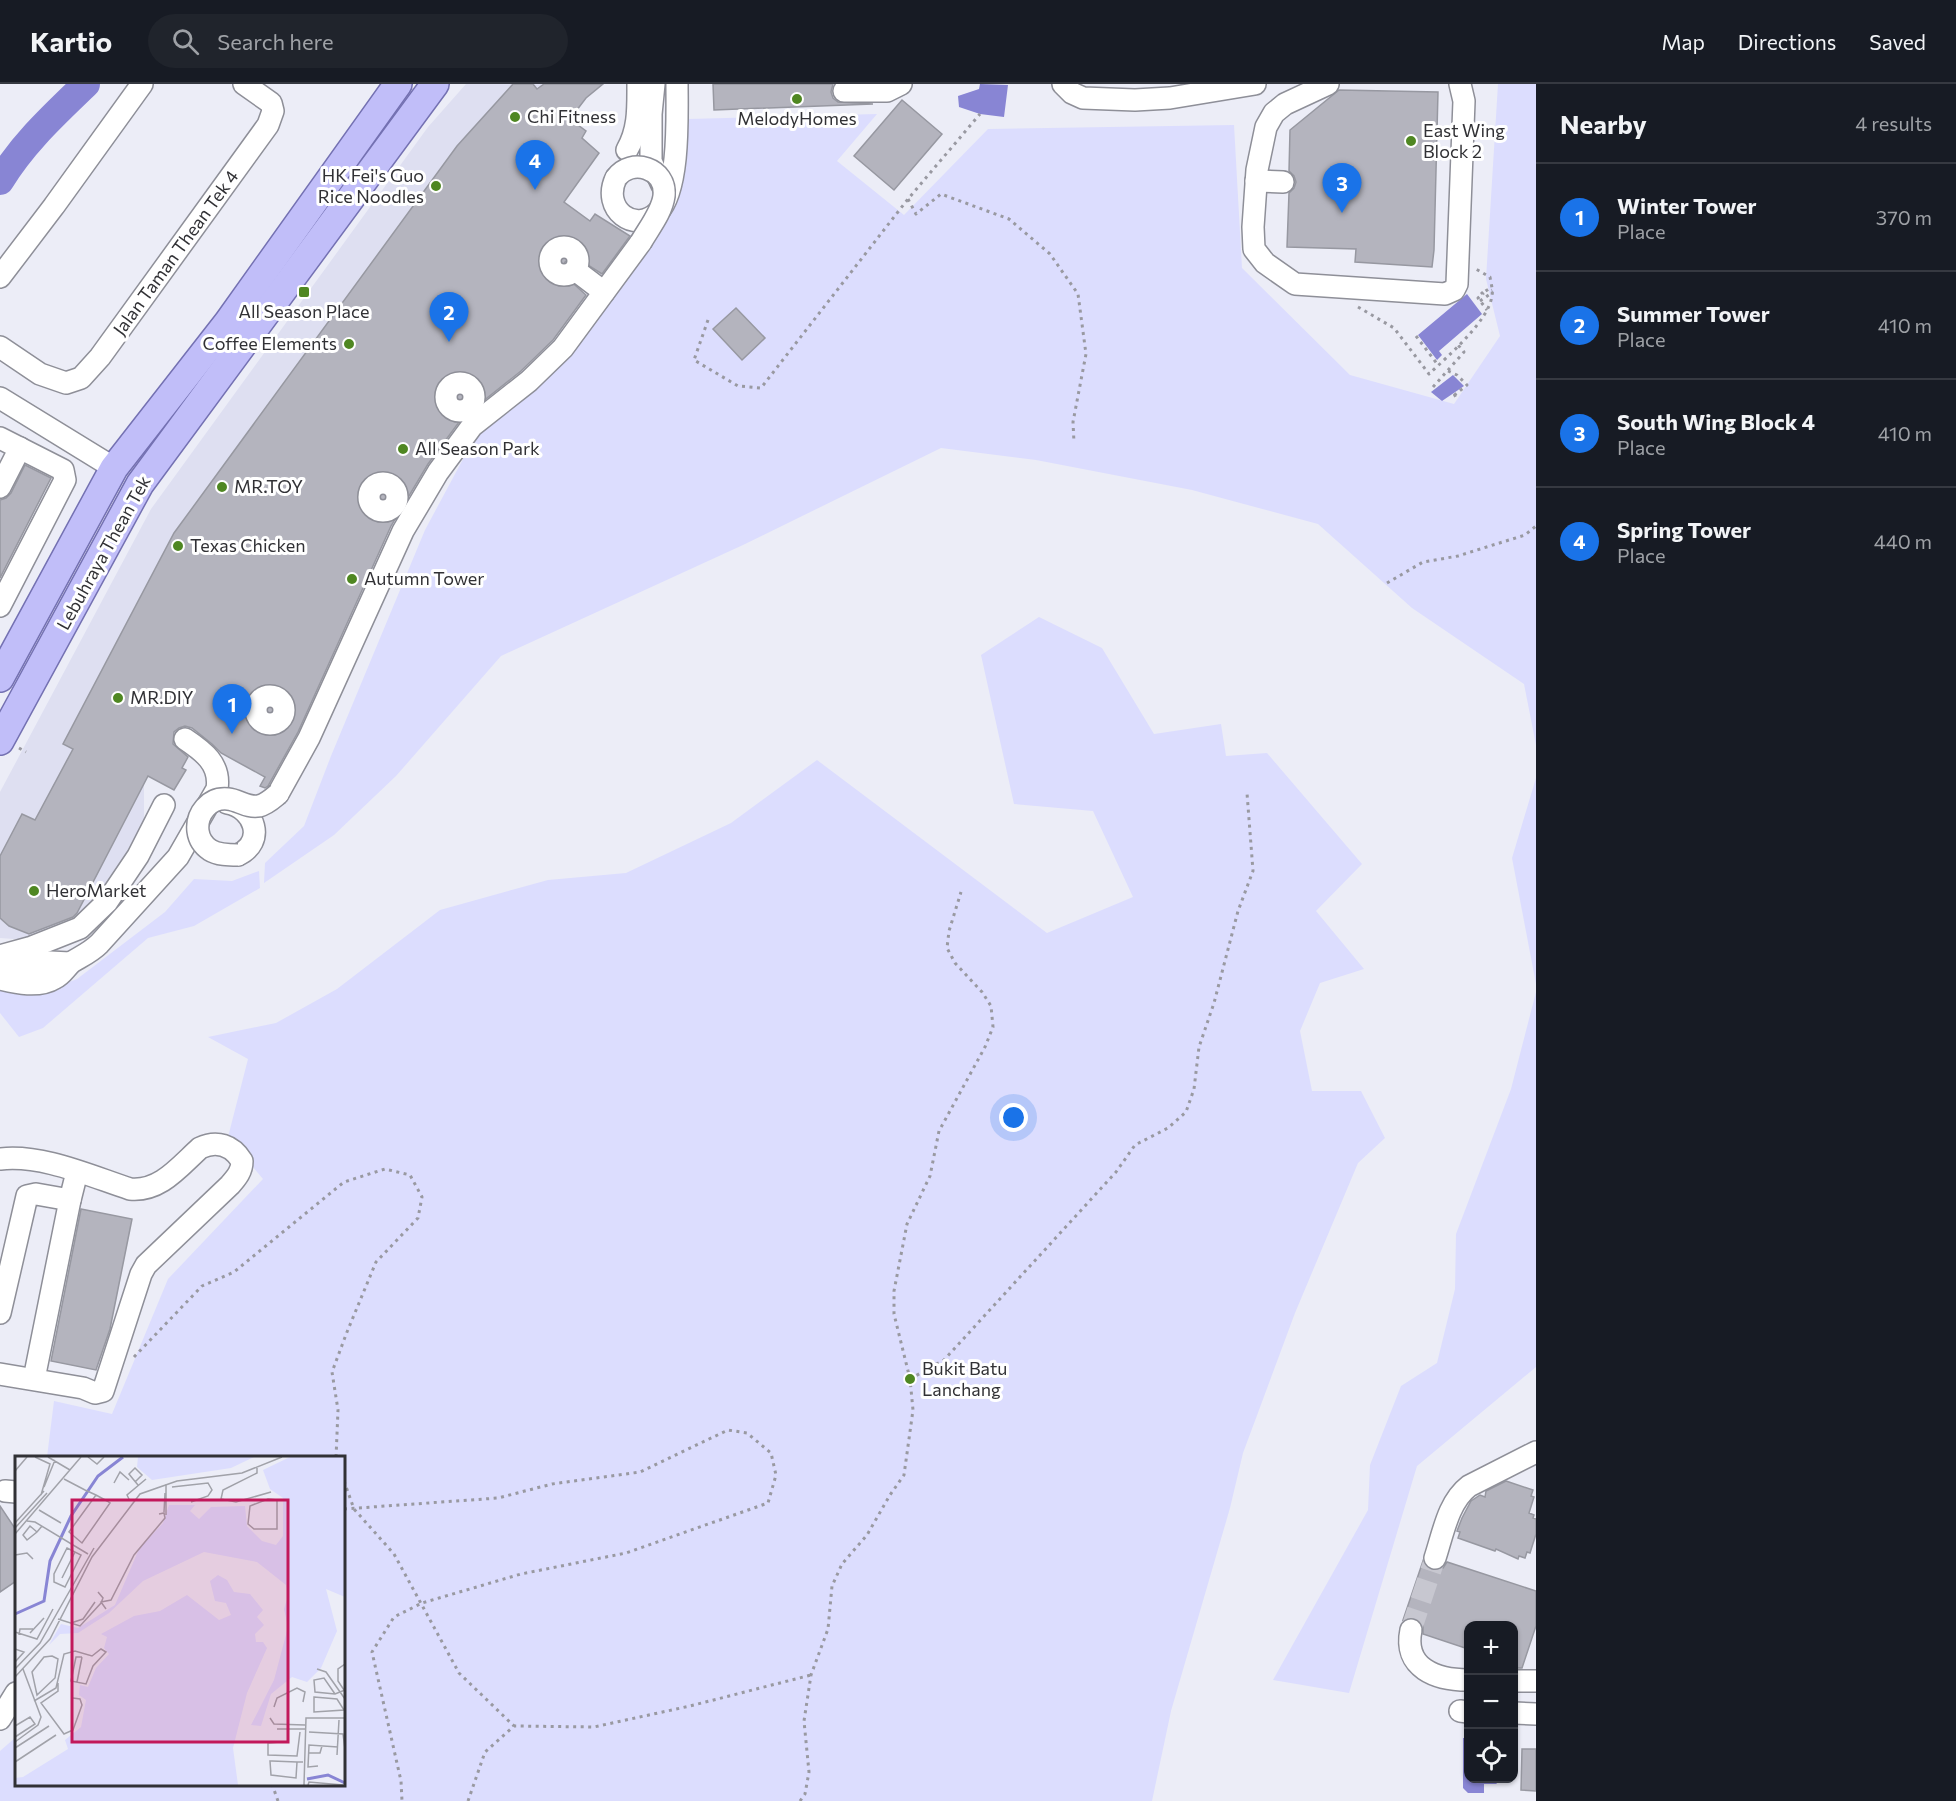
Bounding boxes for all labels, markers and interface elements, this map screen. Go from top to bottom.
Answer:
search box [148,14,568,68]
text: Kartio [30,24,112,58]
icon: search [169,25,202,58]
text: Search here [217,28,334,55]
text: Map [1662,29,1705,54]
text: Directions [1738,29,1836,54]
text: Saved [1869,29,1926,54]
marker: MelodyHomes [790,92,804,106]
place label: Chi Fitness [527,105,616,127]
place label: MelodyHomes [737,107,857,129]
text: Nearby [1560,108,1647,139]
marker: Chi Fitness [508,110,522,124]
text: 4 results [1855,111,1932,135]
place label: East Wing Block 2 [1423,119,1505,162]
marker: East Wing Block 2 [1404,134,1418,148]
pin: 4 [516,141,554,190]
place label: HK Fei's Guo Rice Noodles [318,164,424,207]
pin: 3 [1322,164,1362,213]
street label: Jalan Taman Thean Tek 4 [108,165,243,339]
marker: HK Fei's Guo Rice Noodles [429,179,443,193]
text: Winter Tower [1617,192,1757,219]
text: 1 [1575,205,1584,229]
text: 370 m [1876,205,1932,229]
text: Place [1617,219,1666,243]
marker: All Season Place [297,285,311,299]
pin: 2 [430,292,468,342]
place label: All Season Place [239,300,369,322]
text: Summer Tower [1617,300,1770,327]
text: 2 [1574,313,1585,337]
text: 410 m [1878,313,1932,337]
text: Place [1617,327,1666,351]
place label: Coffee Elements [202,332,337,354]
marker: Coffee Elements [342,337,356,351]
text: South Wing Block 4 [1617,408,1815,435]
text: 3 [1574,421,1585,445]
text: 410 m [1878,421,1932,445]
text: Place [1617,435,1666,459]
place label: All Season Park [415,437,540,459]
marker: All Season Park [396,442,410,456]
street label: Lebuhraya Thean Tek [52,471,155,633]
place label: MR.TOY [234,475,303,497]
marker: MR.TOY [215,480,229,494]
text: Spring Tower [1617,516,1751,543]
text: 4 [1573,529,1586,553]
text: 440 m [1874,529,1932,553]
place label: Texas Chicken [190,534,306,556]
marker: Texas Chicken [171,539,185,553]
text: Place [1617,543,1666,567]
place label: Autumn Tower [364,567,485,589]
marker: Autumn Tower [345,572,359,586]
pin: 1 [212,684,252,734]
place label: MR.DIY [130,686,194,708]
marker: MR.DIY [111,691,125,705]
place label: HeroMarket [46,879,146,901]
marker: HeroMarket [27,884,41,898]
your location [999,1103,1028,1132]
place label: Bukit Batu Lanchang [922,1357,1007,1400]
marker: Bukit Batu Lanchang [903,1372,917,1386]
inset map [15,1456,345,1786]
map controls [1464,1621,1518,1783]
button: + [1464,1621,1518,1675]
button: − [1464,1675,1518,1729]
button: locate [1464,1729,1518,1783]

